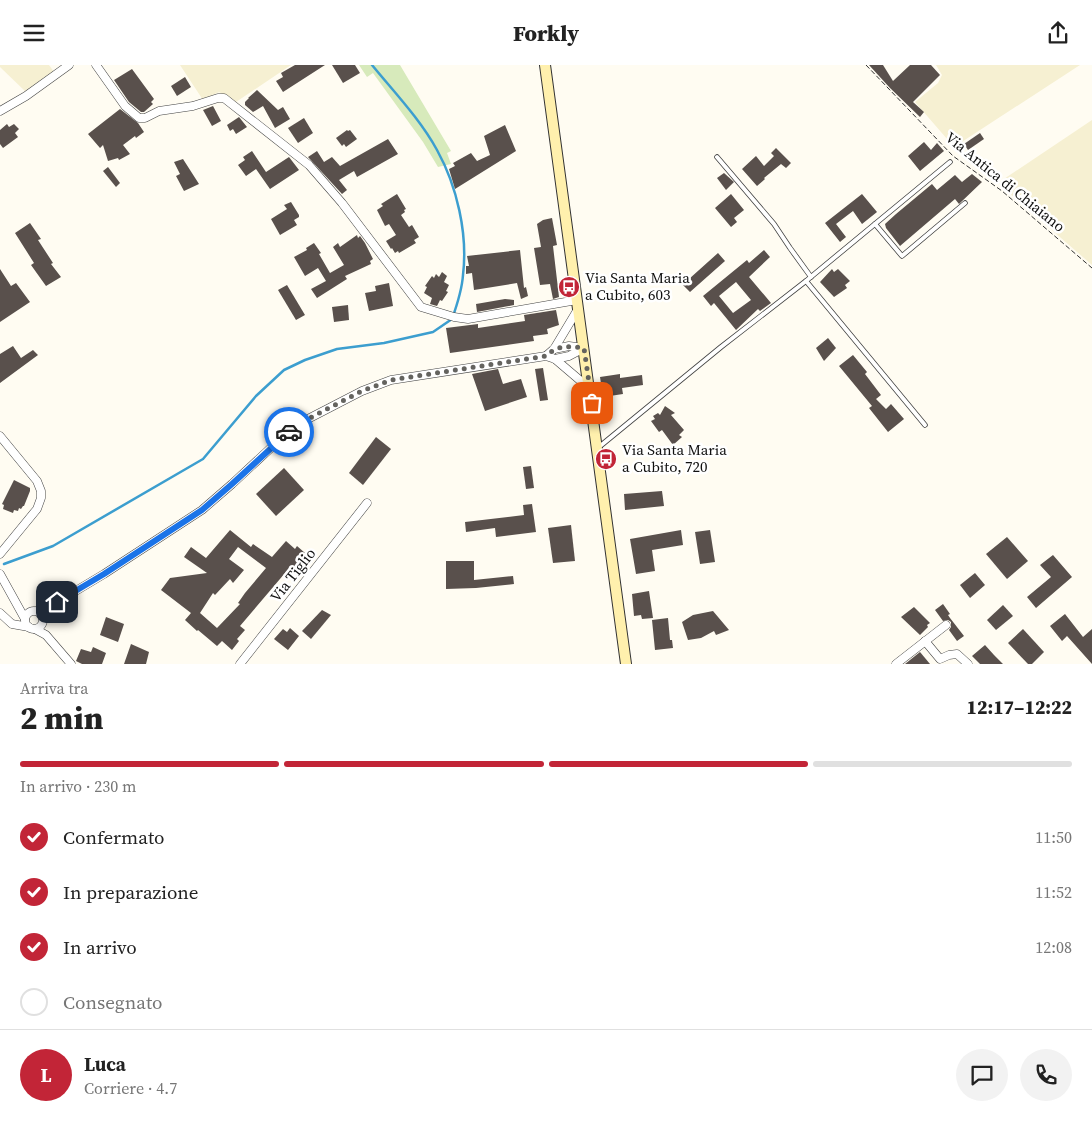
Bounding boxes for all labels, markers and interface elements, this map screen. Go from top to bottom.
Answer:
text: Forkly [513,18,579,48]
icon: menu [20,19,48,47]
icon: share [1044,19,1072,47]
street label: Via Antica di Chiaiano [941,127,1070,236]
place label: Via Santa Maria a Cubito, 603 [585,267,690,305]
bus stop icon: Via Santa Maria a Cubito, 603 [557,275,581,299]
pin [571,382,613,424]
icon: bag [578,389,606,417]
courier [264,407,314,457]
icon: car [275,418,303,446]
place label: Via Santa Maria a Cubito, 720 [622,439,727,477]
bus stop icon: Via Santa Maria a Cubito, 720 [594,447,618,471]
street label: Via Tiglio [265,543,320,606]
pin [36,581,78,623]
icon: home [43,588,71,616]
text: Arriva tra [20,677,88,699]
text: 12:17–12:22 [967,694,1072,720]
text: 2 min [20,696,103,740]
text: In arrivo · 230 m [20,775,136,797]
icon: check [20,823,48,851]
text: Confermato [63,824,165,850]
text: 11:50 [1035,826,1072,848]
icon: check [20,878,48,906]
text: In preparazione [63,879,199,905]
text: 11:52 [1035,881,1072,903]
icon: check [20,933,48,961]
text: In arrivo [63,934,137,960]
text: 12:08 [1035,936,1072,958]
text: Consegnato [63,989,163,1015]
button: chat [956,1049,1008,1101]
button: phone [1020,1049,1072,1101]
text: Luca [84,1051,126,1077]
text: L [40,1062,52,1088]
text: Corriere · 4.7 [84,1077,177,1099]

